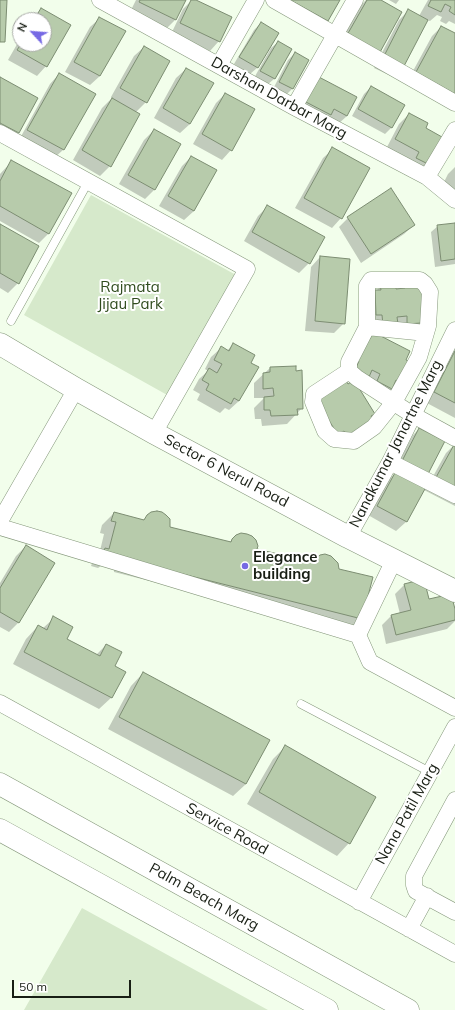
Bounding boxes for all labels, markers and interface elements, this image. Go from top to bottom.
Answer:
north arrow [12,12,52,52]
text: N [14,20,30,34]
street label: Darshan Darbar Marg [208,53,350,143]
park label: Rajmata Jijau Park [97,278,163,313]
street label: Nandkumar Janartne Marg [346,357,446,531]
street label: Sector 6 Nerul Road [161,431,291,511]
place label: Elegance building [253,548,317,583]
marker: Elegance building [240,561,250,571]
street label: Nana Patil Marg [372,760,442,868]
street label: Service Road [183,799,271,859]
street label: Palm Beach Marg [146,859,262,935]
scale bar [14,972,133,998]
text: 50 m [19,979,47,994]

